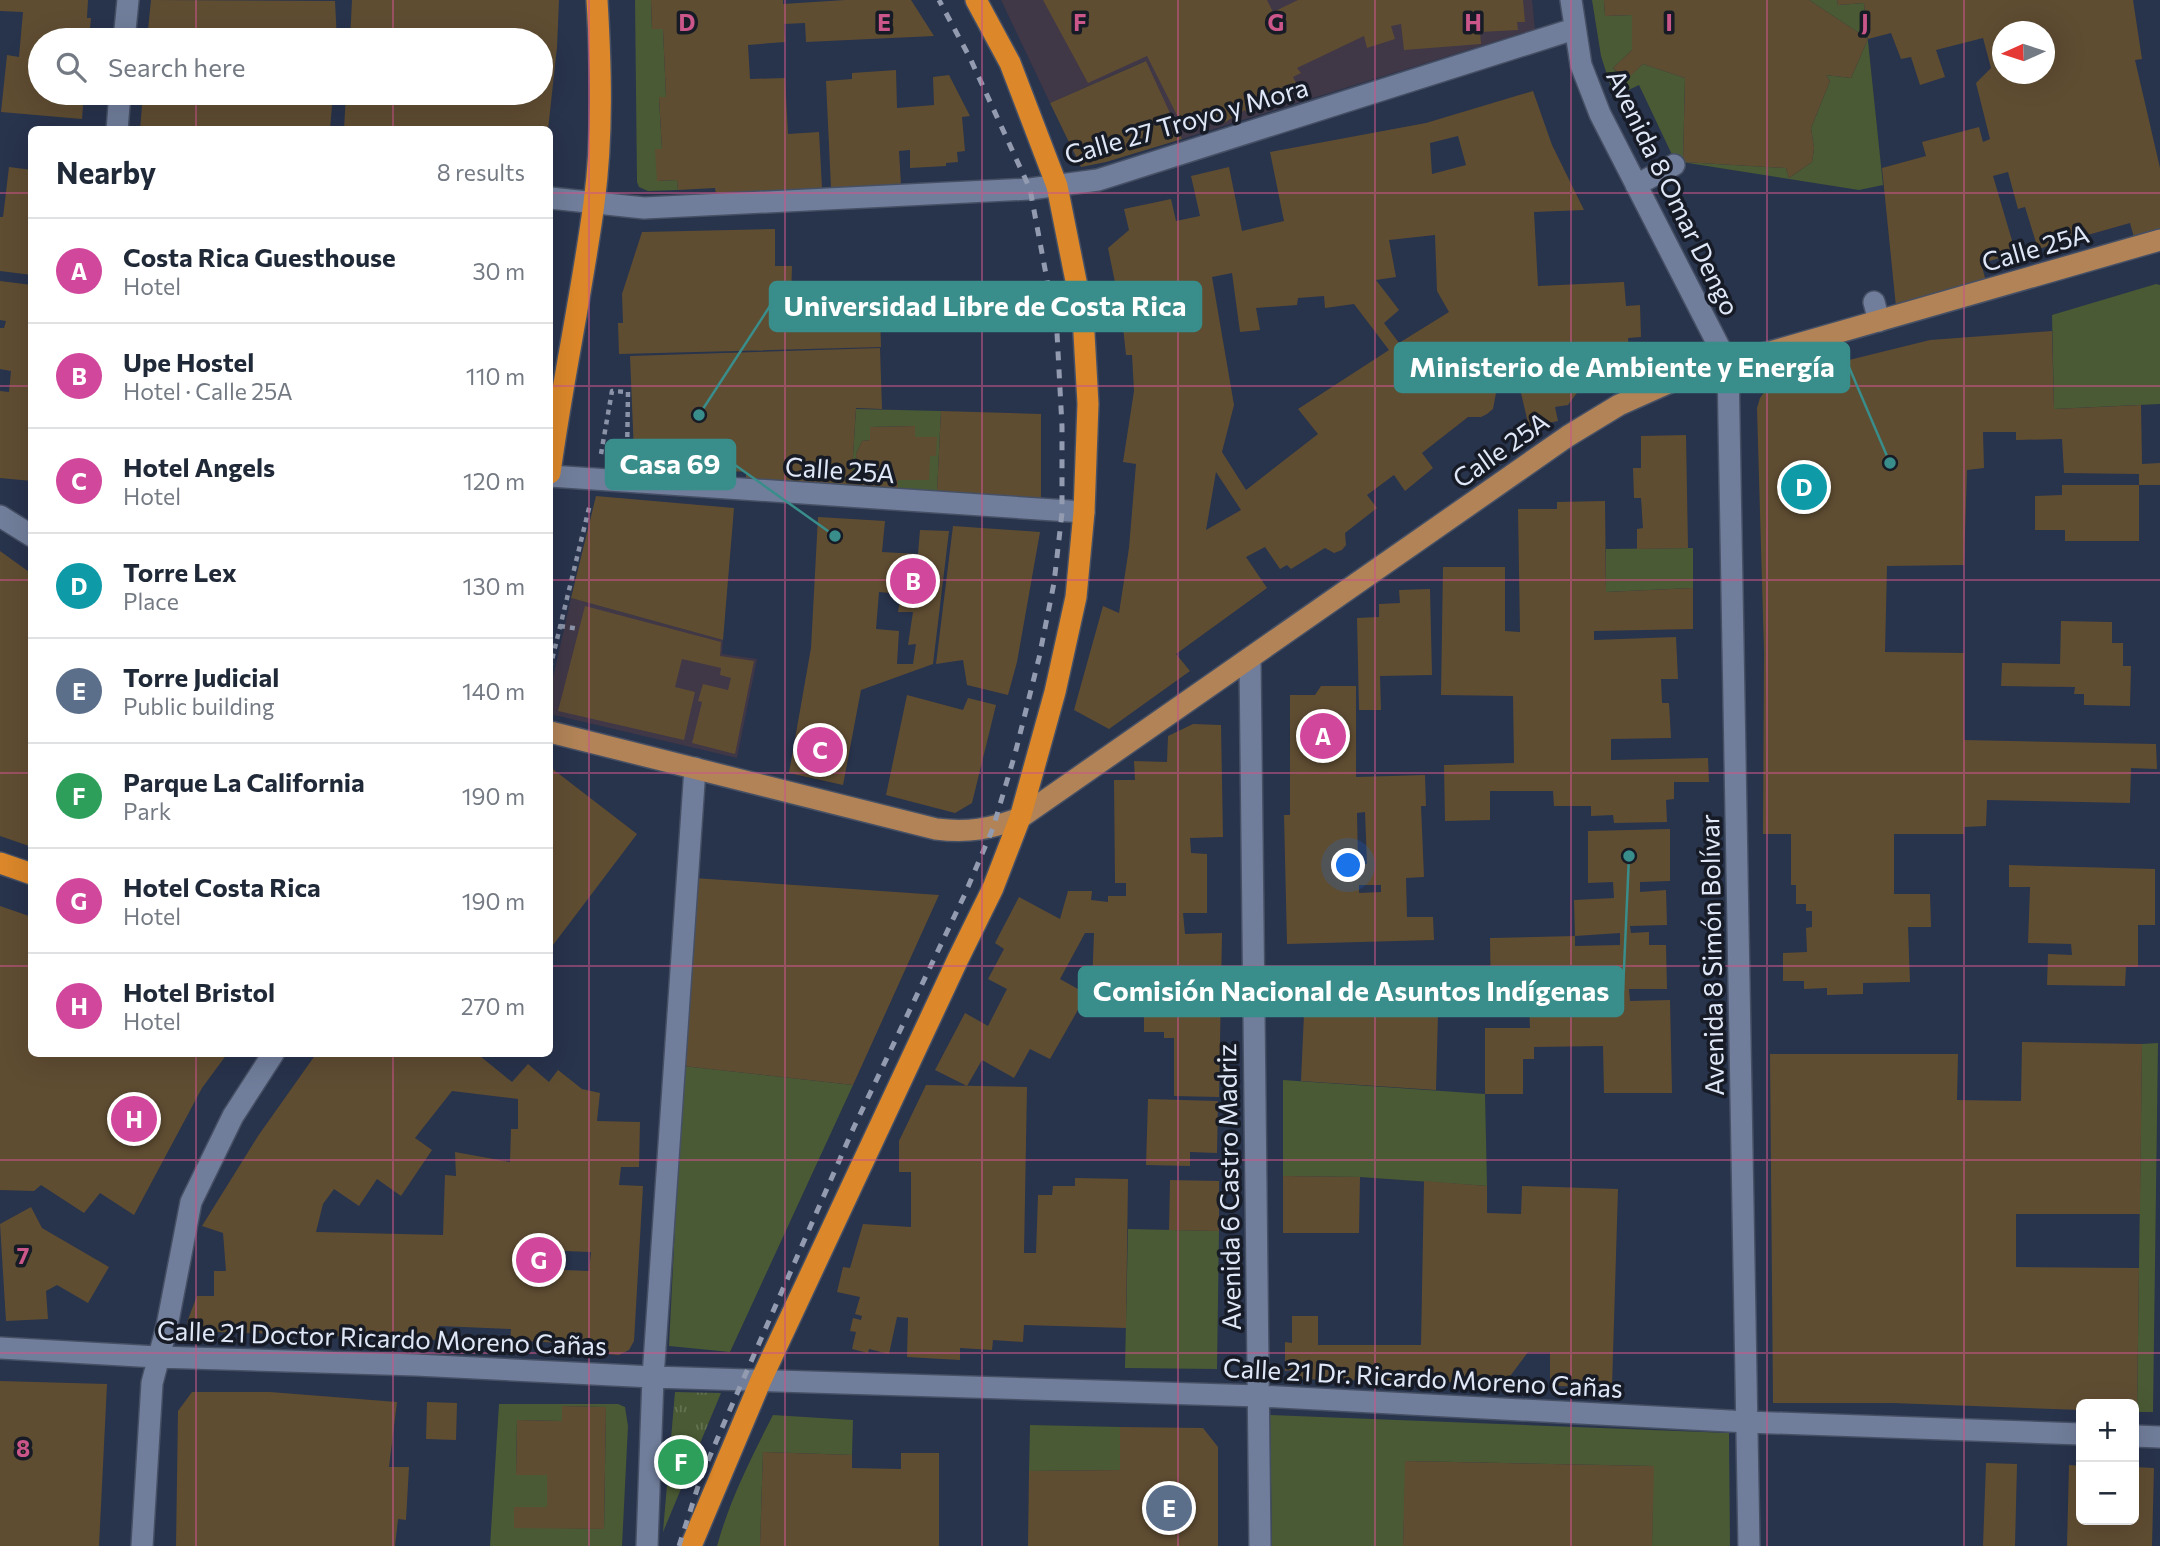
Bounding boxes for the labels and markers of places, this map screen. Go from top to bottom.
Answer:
callout: Universidad Libre de Costa Rica [770,282,1201,331]
callout: Ministerio de Ambiente y Energía [1395,343,1849,392]
callout: Casa 69 [606,440,735,489]
pin: D [1781,461,1827,513]
pin: B [890,555,936,607]
pin: A [1300,710,1346,762]
pin: C [797,724,843,776]
callout: Comisión Nacional de Asuntos Indígenas [1079,967,1623,1016]
pin: H [111,1093,157,1145]
pin: G [516,1234,562,1286]
pin: F [658,1436,704,1488]
pin: E [1146,1482,1192,1534]

